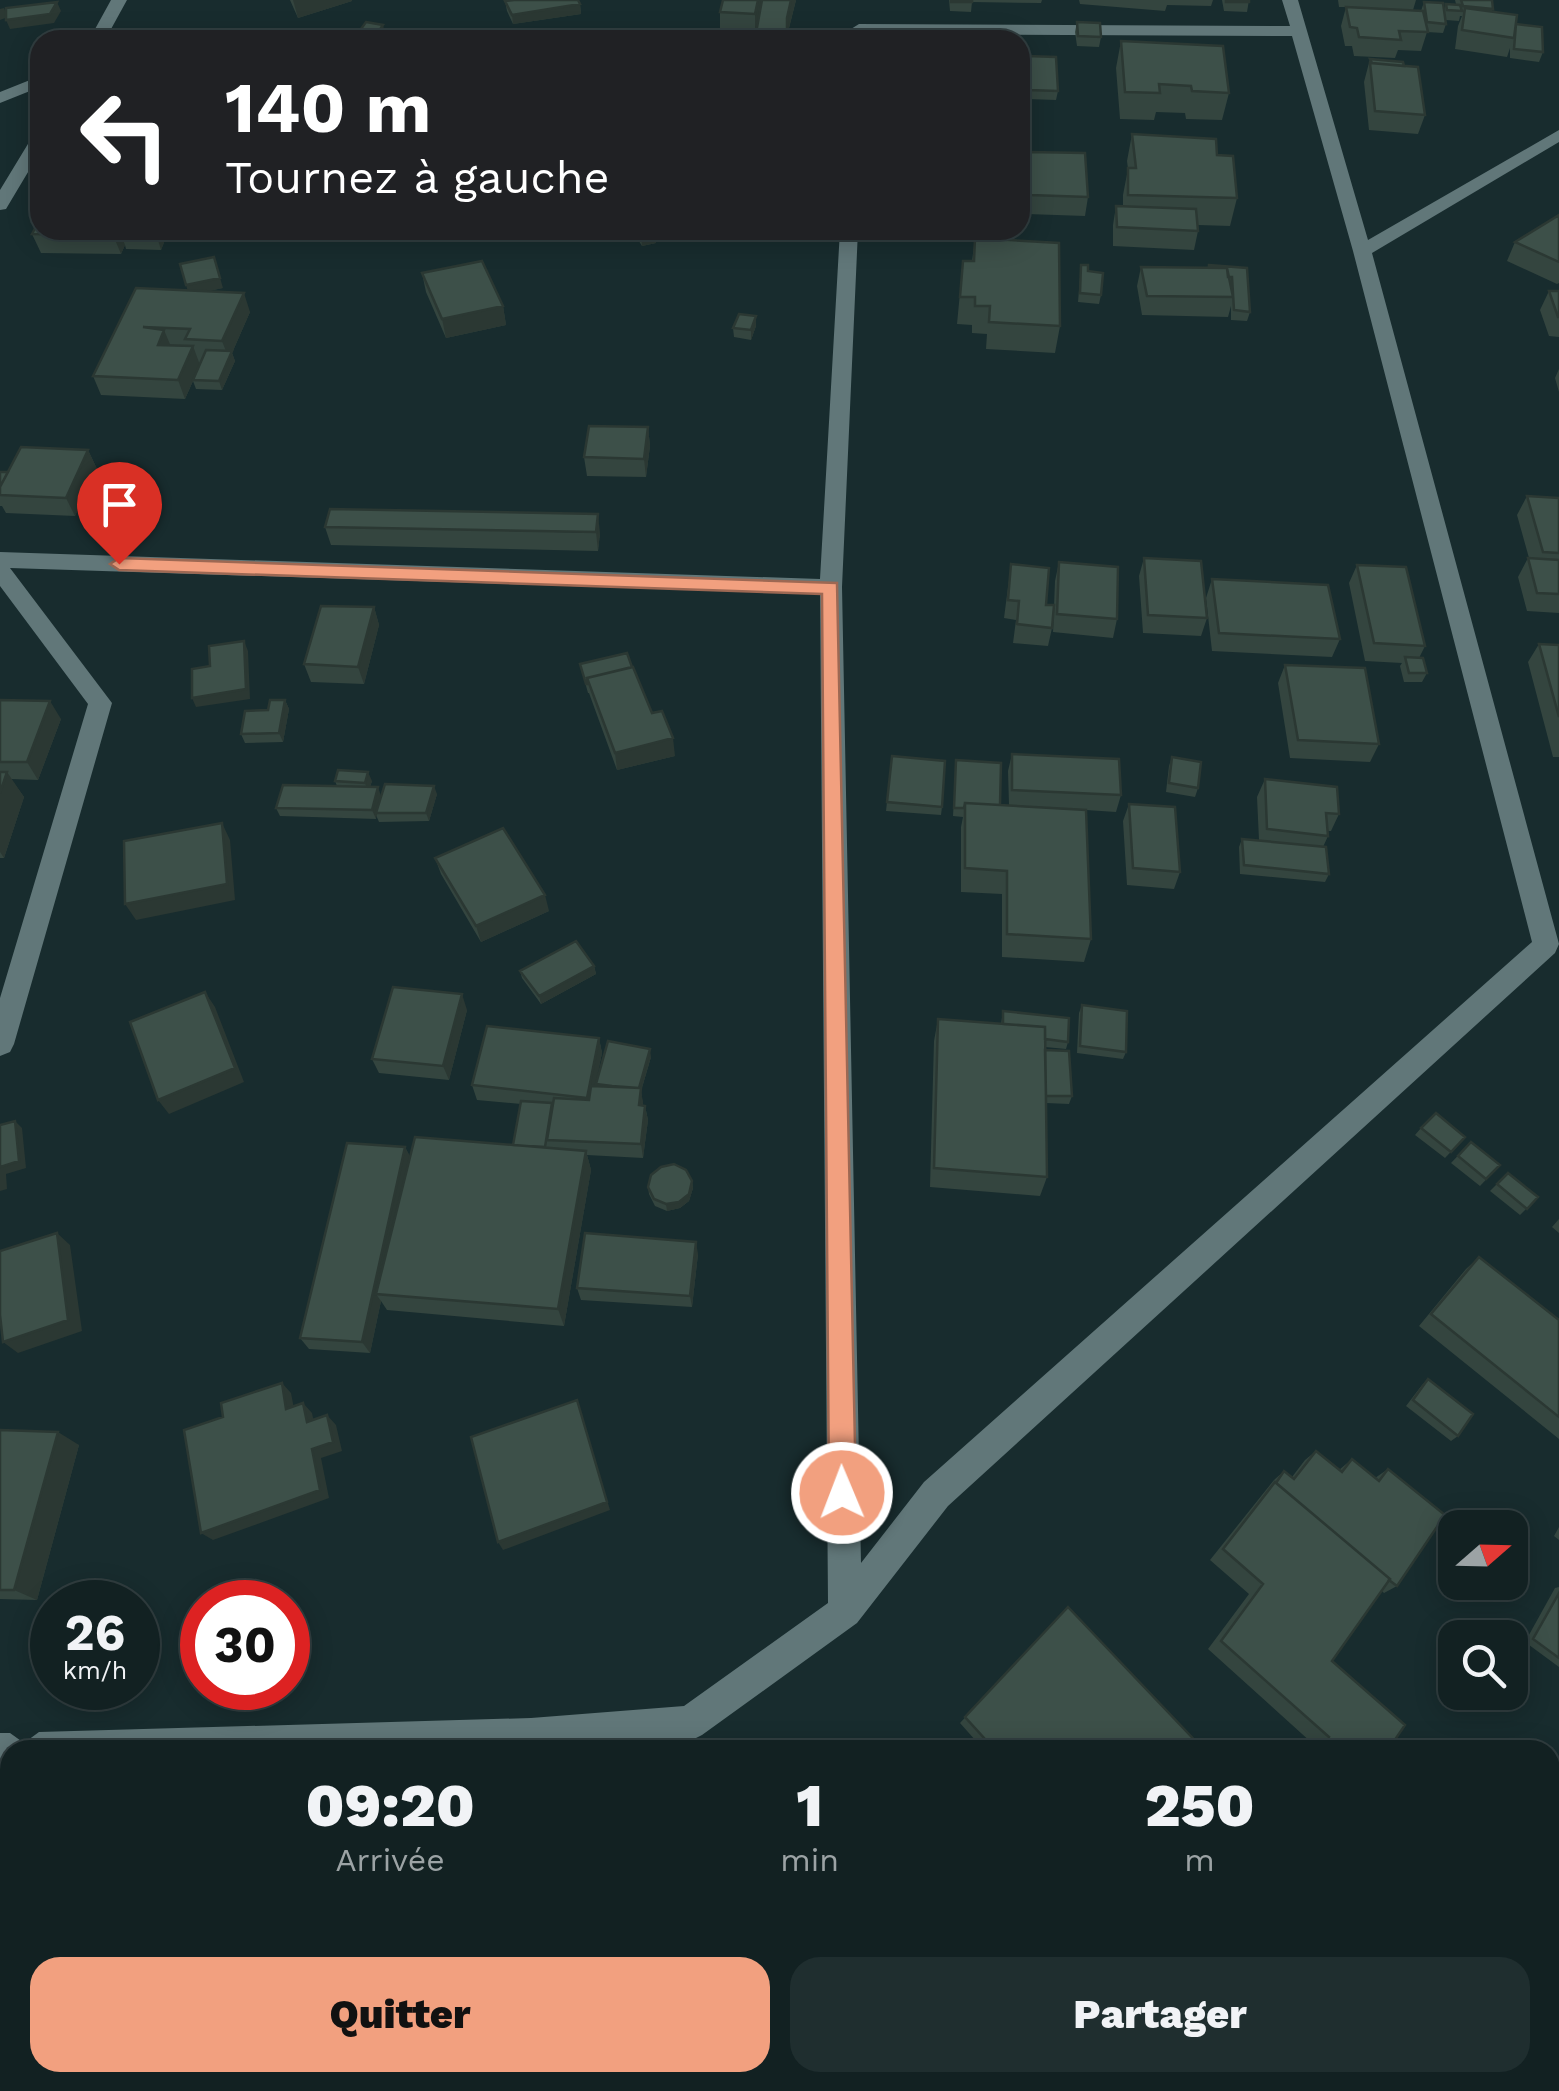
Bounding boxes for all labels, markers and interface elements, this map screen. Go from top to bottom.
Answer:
text: 140 m [225,67,431,149]
icon: left [60,70,190,200]
text: Tournez à gauche [225,151,610,204]
pin [77,462,162,565]
icon: arrive [92,477,147,532]
position arrow [790,1441,894,1545]
north arrow [1438,1510,1528,1600]
map controls [1438,1510,1528,1710]
speed limit sign: 30 [180,1580,310,1710]
text: 26 [65,1603,125,1662]
button: search [1438,1620,1528,1710]
text: km/h [63,1656,127,1685]
text: 09:20 [305,1770,475,1841]
text: 1 [796,1770,823,1841]
text: 250 [1144,1770,1255,1841]
text: Arrivée [335,1841,445,1879]
text: min [780,1841,839,1879]
text: m [1184,1841,1215,1879]
button: Quitter [30,1957,770,2072]
button: Partager [790,1957,1530,2072]

